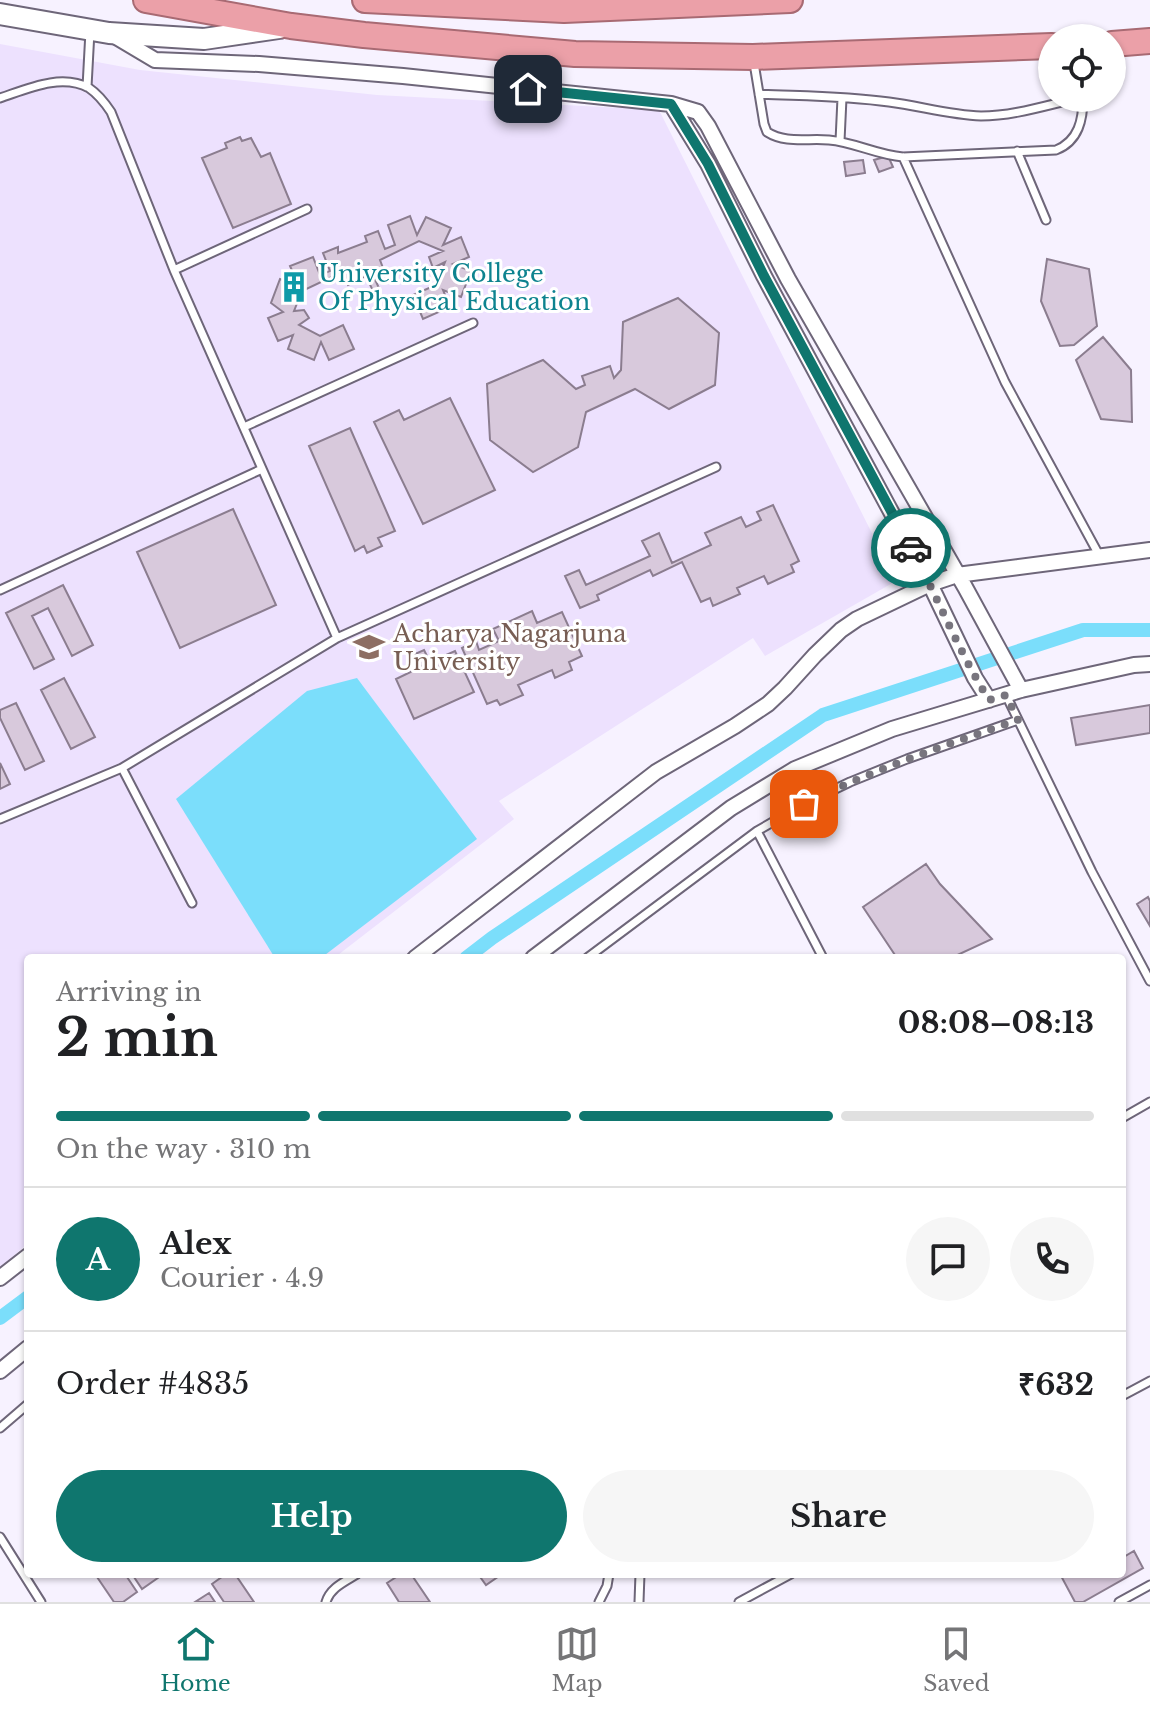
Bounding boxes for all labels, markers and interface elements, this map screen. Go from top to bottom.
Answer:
map controls [1038,24,1126,112]
button: locate [1038,24,1126,112]
pin [494,55,562,123]
icon: home [506,67,550,111]
place label: University College Of Physical Education [318,259,590,316]
building icon: University College Of Physical Education [277,270,311,304]
courier [871,508,951,588]
icon: car [889,526,933,570]
place label: Acharya Nagarjuna University [392,619,627,676]
school or university icon: Acharya Nagarjuna University [352,630,386,664]
pin [770,770,838,838]
icon: bag [782,782,826,826]
text: Arriving in [56,976,202,1008]
text: 08:08–08:13 [898,1004,1094,1041]
text: 2 min [56,1006,218,1070]
text: On the way · 310 m [56,1133,311,1165]
button: chat [906,1217,990,1301]
button: phone [1010,1217,1094,1301]
text: Alex [160,1225,232,1262]
text: A [86,1241,110,1278]
text: Courier · 4.9 [160,1262,324,1294]
text: Order #4835 [56,1365,249,1402]
text: ₹632 [1018,1366,1094,1403]
button: Help [56,1470,567,1562]
button: Share [583,1470,1094,1562]
tab: Home [160,1622,231,1697]
tab: Map [551,1622,603,1697]
tab: Saved [923,1622,990,1697]

